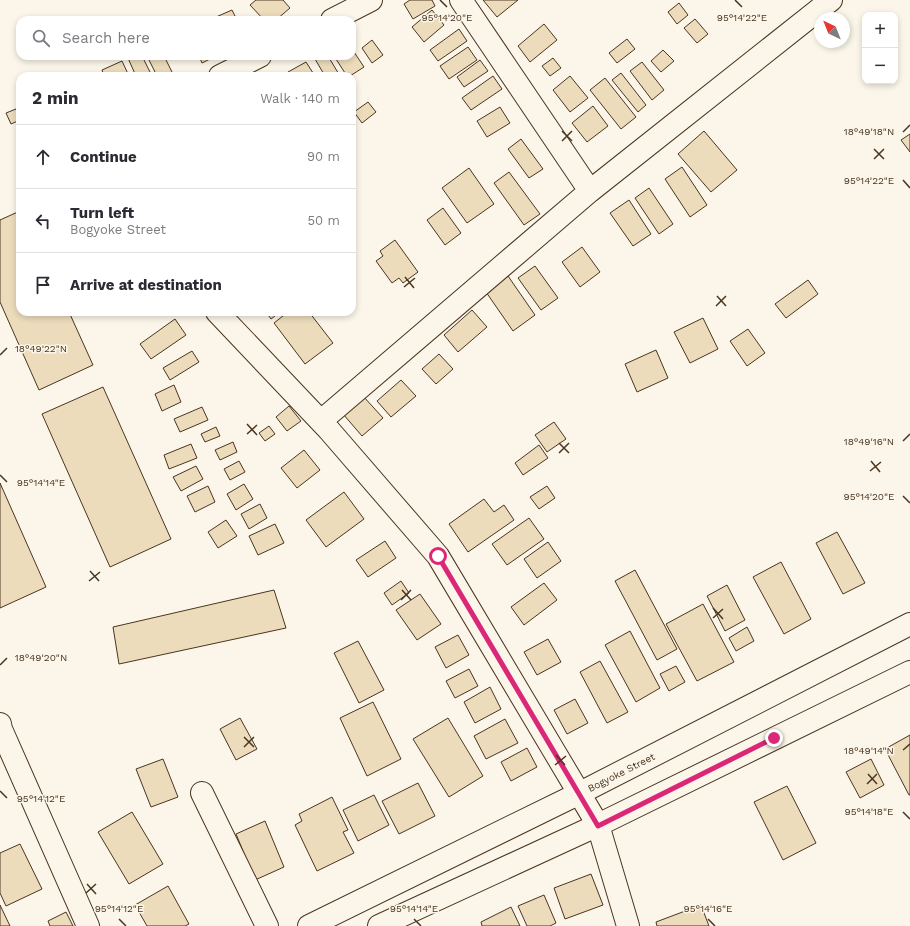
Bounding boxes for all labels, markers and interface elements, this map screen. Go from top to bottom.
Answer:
text: 95°14'20"E [422,12,472,23]
text: 95°14'22"E [717,12,767,23]
north arrow [814,12,850,48]
map controls [862,12,898,84]
button: + [862,12,898,48]
search box [16,16,356,60]
icon: search [30,27,52,49]
text: Search here [62,29,150,47]
button: − [862,48,898,84]
text: 2 min [32,88,78,108]
text: Walk · 140 m [260,91,340,106]
text: 18°49'18"N [844,126,894,137]
icon: ahead [32,146,54,168]
text: Continue [70,148,137,166]
text: 90 m [307,149,340,164]
text: 95°14'22"E [844,175,894,186]
text: Turn left [70,204,134,222]
icon: left [32,210,54,232]
text: 50 m [308,213,340,228]
text: Bogyoke Street [70,222,166,237]
icon: arrive [32,274,54,296]
text: Arrive at destination [70,276,222,294]
text: 18°49'22"N [15,343,67,354]
text: 18°49'16"N [844,436,894,447]
text: 95°14'14"E [17,477,65,488]
text: 95°14'20"E [844,491,894,502]
route start [429,547,447,565]
text: 18°49'20"N [15,652,67,663]
route end [765,729,783,747]
text: 18°49'14"N [844,745,894,756]
street label: Bogyoke Street [586,750,657,794]
text: 95°14'12"E [17,793,65,804]
text: 95°14'18"E [845,806,893,817]
text: 95°14'12"E [95,903,143,914]
text: 95°14'14"E [390,903,438,914]
text: 95°14'16"E [684,903,732,914]

